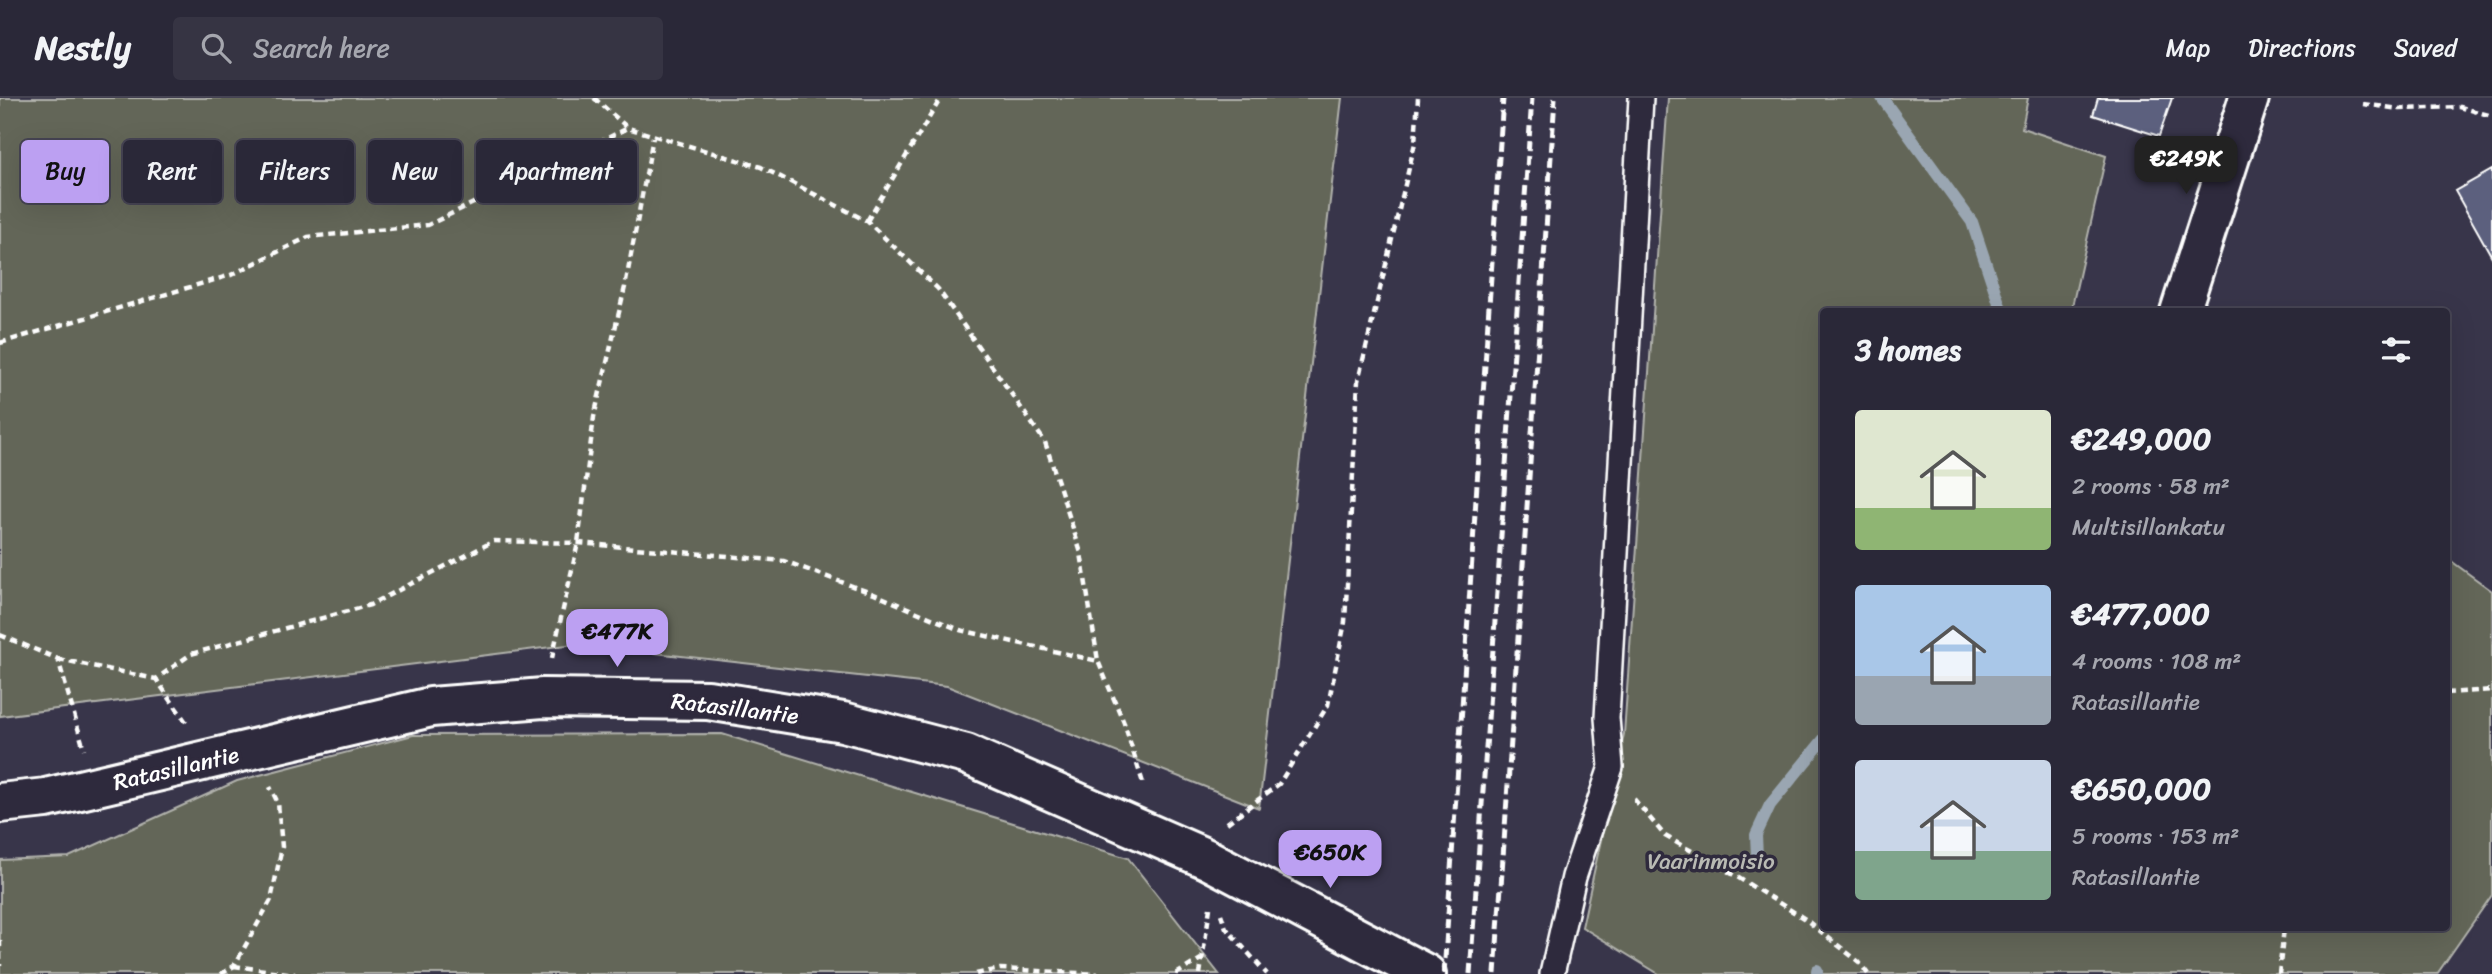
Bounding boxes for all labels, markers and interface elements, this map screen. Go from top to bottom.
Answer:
search box [173,17,663,80]
text: Nestly [35,19,131,77]
text: Search here [253,25,390,71]
text: Map [2166,27,2210,69]
text: Directions [2248,27,2356,69]
text: Saved [2394,27,2457,69]
icon: search [197,29,235,67]
pin: €249K [2137,136,2235,196]
text: €249K [2150,138,2222,179]
chip: Buy [21,140,109,203]
chip: Rent [123,140,222,203]
chip: Filters [236,140,354,203]
chip: New [368,140,462,203]
chip: Apartment [476,140,637,203]
text: 3 homes [1855,323,1961,377]
icon: filters [2377,331,2415,369]
text: €249,000 [2072,412,2211,466]
icon: home [1911,438,1995,522]
text: 2 rooms · 58 m² [2072,466,2230,507]
text: Multisillankatu [2072,507,2225,548]
text: €477,000 [2072,587,2210,641]
pin: €477K [568,610,666,669]
text: €477K [582,611,652,652]
icon: home [1911,613,1995,697]
text: 4 rooms · 108 m² [2072,641,2241,682]
street label: Ratasillantie [669,680,801,737]
text: Ratasillantie [2072,682,2200,723]
street label: Ratasillantie [109,734,243,803]
text: €650,000 [2072,762,2211,816]
icon: home [1911,788,1995,872]
text: 5 rooms · 153 m² [2072,816,2239,857]
pin: €650K [1281,830,1379,890]
text: €650K [1295,832,1365,873]
park label: Vaarinmoisio [1647,841,1775,882]
text: Ratasillantie [2072,857,2200,898]

